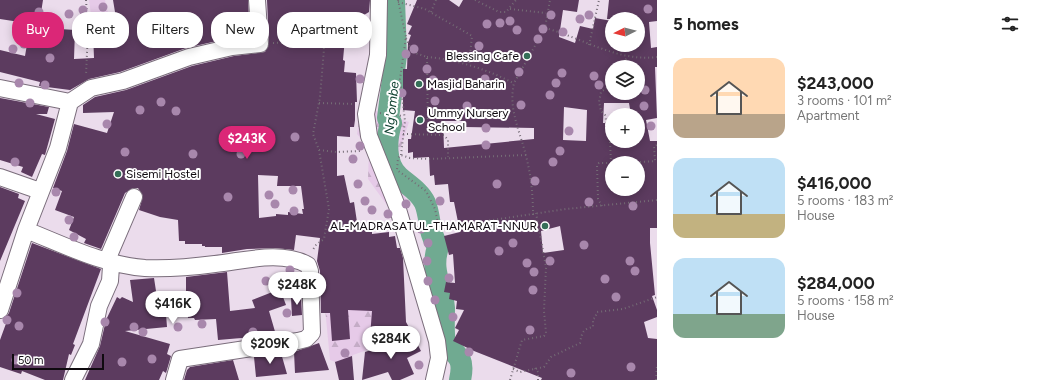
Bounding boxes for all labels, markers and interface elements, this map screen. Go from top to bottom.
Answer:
chip: Buy [12,12,64,48]
chip: Rent [72,12,129,48]
chip: Filters [137,12,203,48]
chip: New [211,12,269,48]
chip: Apartment [277,12,372,48]
north arrow [605,12,645,52]
map controls [605,12,645,196]
icon: filters [999,13,1021,35]
text: 5 homes [673,14,739,34]
place label: Blessing Cafe [446,49,519,63]
marker: Blessing Cafe [522,51,532,61]
button: layers [605,60,645,100]
text: $243,000 [797,73,874,93]
icon: home [705,74,753,122]
place label: Masjid Baharin [427,77,505,91]
marker: Masjid Baharin [414,79,424,89]
water label: Ng'ombe [381,81,402,136]
text: 3 rooms · 101 m² [797,93,892,108]
place label: Ummy Nursery School [428,106,509,134]
button: + [605,108,645,148]
text: Apartment [797,108,860,123]
marker: Ummy Nursery School [415,115,425,125]
pin: $243K [219,126,275,160]
text: $243K [228,131,266,146]
button: − [605,156,645,196]
place label: Sisemi Hostel [126,167,200,181]
marker: Sisemi Hostel [113,169,123,179]
text: $416,000 [797,173,872,193]
icon: home [705,174,753,222]
text: 5 rooms · 183 m² [797,193,893,208]
text: House [797,208,835,223]
place label: AL-MADRASATUL-THAMARAT-NNUR [330,219,537,233]
marker: AL-MADRASATUL-THAMARAT-NNUR [540,221,550,231]
pin: $248K [269,272,325,306]
text: $284,000 [797,273,875,293]
icon: home [705,274,753,322]
text: $248K [277,277,317,292]
pin: $416K [145,291,201,325]
text: 5 rooms · 158 m² [797,293,894,308]
text: $416K [154,296,192,311]
text: House [797,308,835,323]
pin: $284K [363,326,419,360]
pin: $209K [242,331,298,365]
text: $284K [371,331,411,346]
text: $209K [250,336,290,351]
scale bar [12,352,104,371]
text: 50 m [18,354,43,367]

